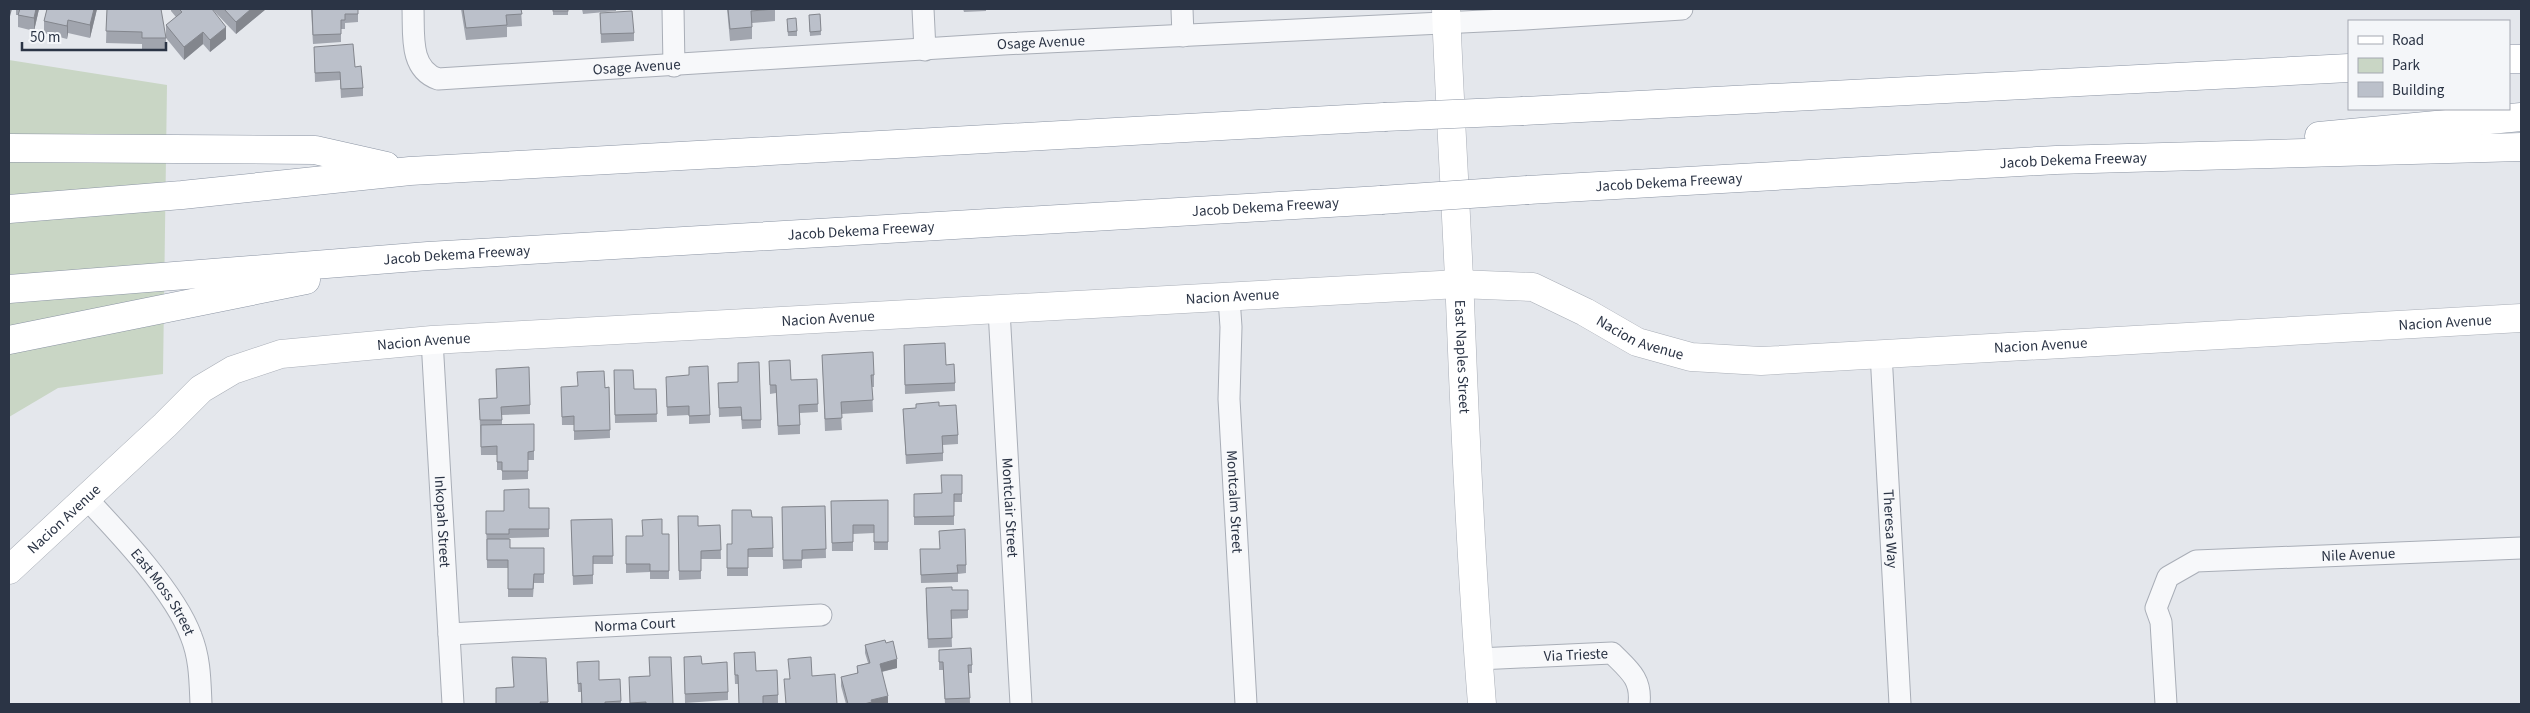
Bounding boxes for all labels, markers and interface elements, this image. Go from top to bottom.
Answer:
scale bar [22,20,166,52]
legend [2348,20,2510,110]
text: 50 m [30,27,60,48]
street label: Osage Avenue [996,30,1085,55]
text: Road [2392,30,2424,51]
street label: Osage Avenue [592,53,681,80]
text: Park [2392,55,2421,76]
text: Building [2392,80,2445,101]
street label: Jacob Dekema Freeway [1999,147,2147,174]
street label: Jacob Dekema Freeway [1595,167,1743,197]
street label: Jacob Dekema Freeway [1191,192,1339,222]
street label: Jacob Dekema Freeway [787,216,935,245]
street label: Jacob Dekema Freeway [382,240,531,270]
street label: Nacion Avenue [1185,283,1280,309]
street label: East Naples Street [1449,299,1475,414]
street label: Nacion Avenue [781,305,875,331]
street label: Nacion Avenue [2398,309,2492,335]
street label: Nacion Avenue [1592,310,1686,365]
street label: Nacion Avenue [376,327,471,356]
street label: Nacion Avenue [1993,332,2088,358]
street label: Montcalm Street [1221,450,1248,554]
street label: Montclair Street [997,457,1023,558]
street label: Inkopah Street [429,475,456,568]
street label: Nacion Avenue [23,479,105,558]
street label: Theresa Way [1878,489,1903,569]
street label: Nile Avenue [2321,543,2396,566]
street label: East Moss Street [126,544,200,639]
street label: Norma Court [594,612,676,637]
street label: Via Trieste [1543,643,1608,667]

